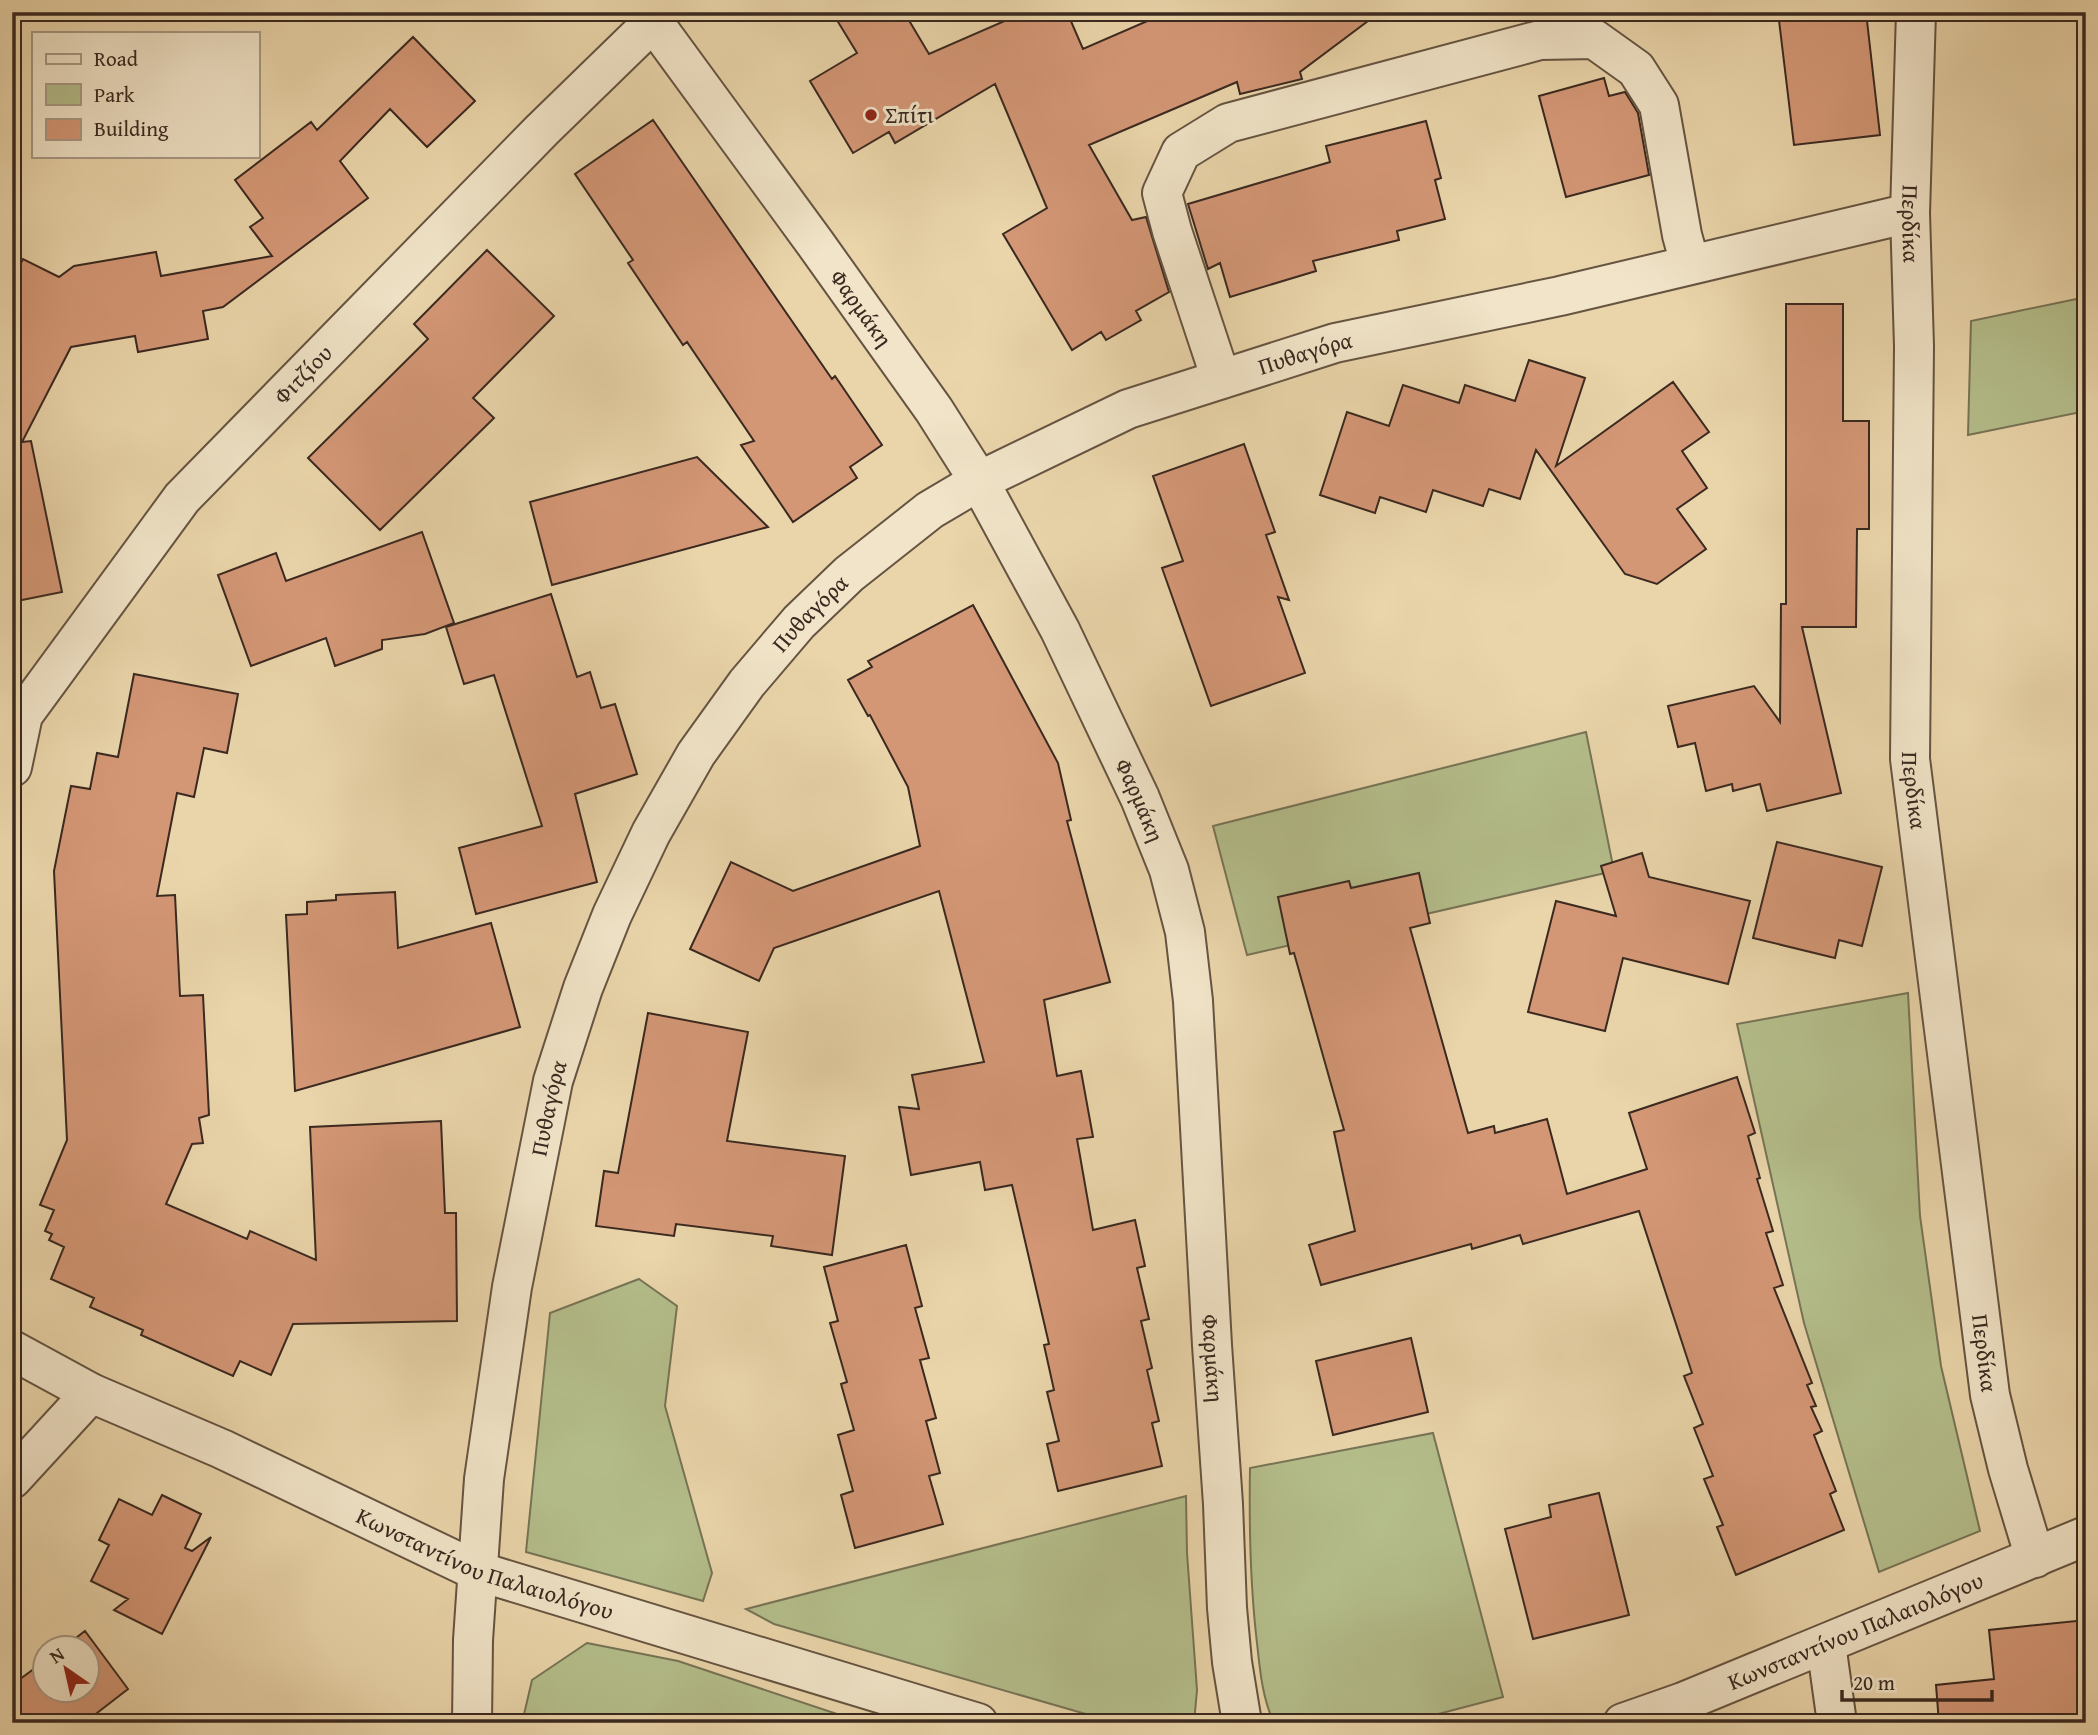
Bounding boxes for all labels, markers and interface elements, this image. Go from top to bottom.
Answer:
legend [32,32,259,158]
text: Road [94,43,139,74]
text: Park [94,79,135,110]
place label: Σπίτι [885,98,934,131]
marker: Σπίτι [863,107,879,123]
text: Building [94,113,169,144]
street label: Περδίκα [1894,184,1929,264]
street label: Φαρμάκη [823,262,901,353]
street label: Πυθαγόρα [1254,323,1355,383]
street label: Φιτζίου [265,337,340,411]
street label: Πυθαγόρα [763,566,855,659]
street label: Περδίκα [1894,751,1936,832]
street label: Φαρμάκη [1107,753,1173,847]
street label: Πυθαγόρα [521,1055,575,1159]
street label: Περδίκα [1964,1312,2007,1394]
street label: Φαρμάκη [1194,1313,1233,1404]
street label: Κωνσταντίνου Παλαιολόγου [351,1499,618,1627]
street label: Κωνσταντίνου Παλαιολόγου [1722,1563,1988,1698]
north arrow [32,1634,102,1704]
text: N [43,1640,70,1670]
scale bar [1842,1658,1993,1702]
text: 20 m [1853,1667,1895,1698]

